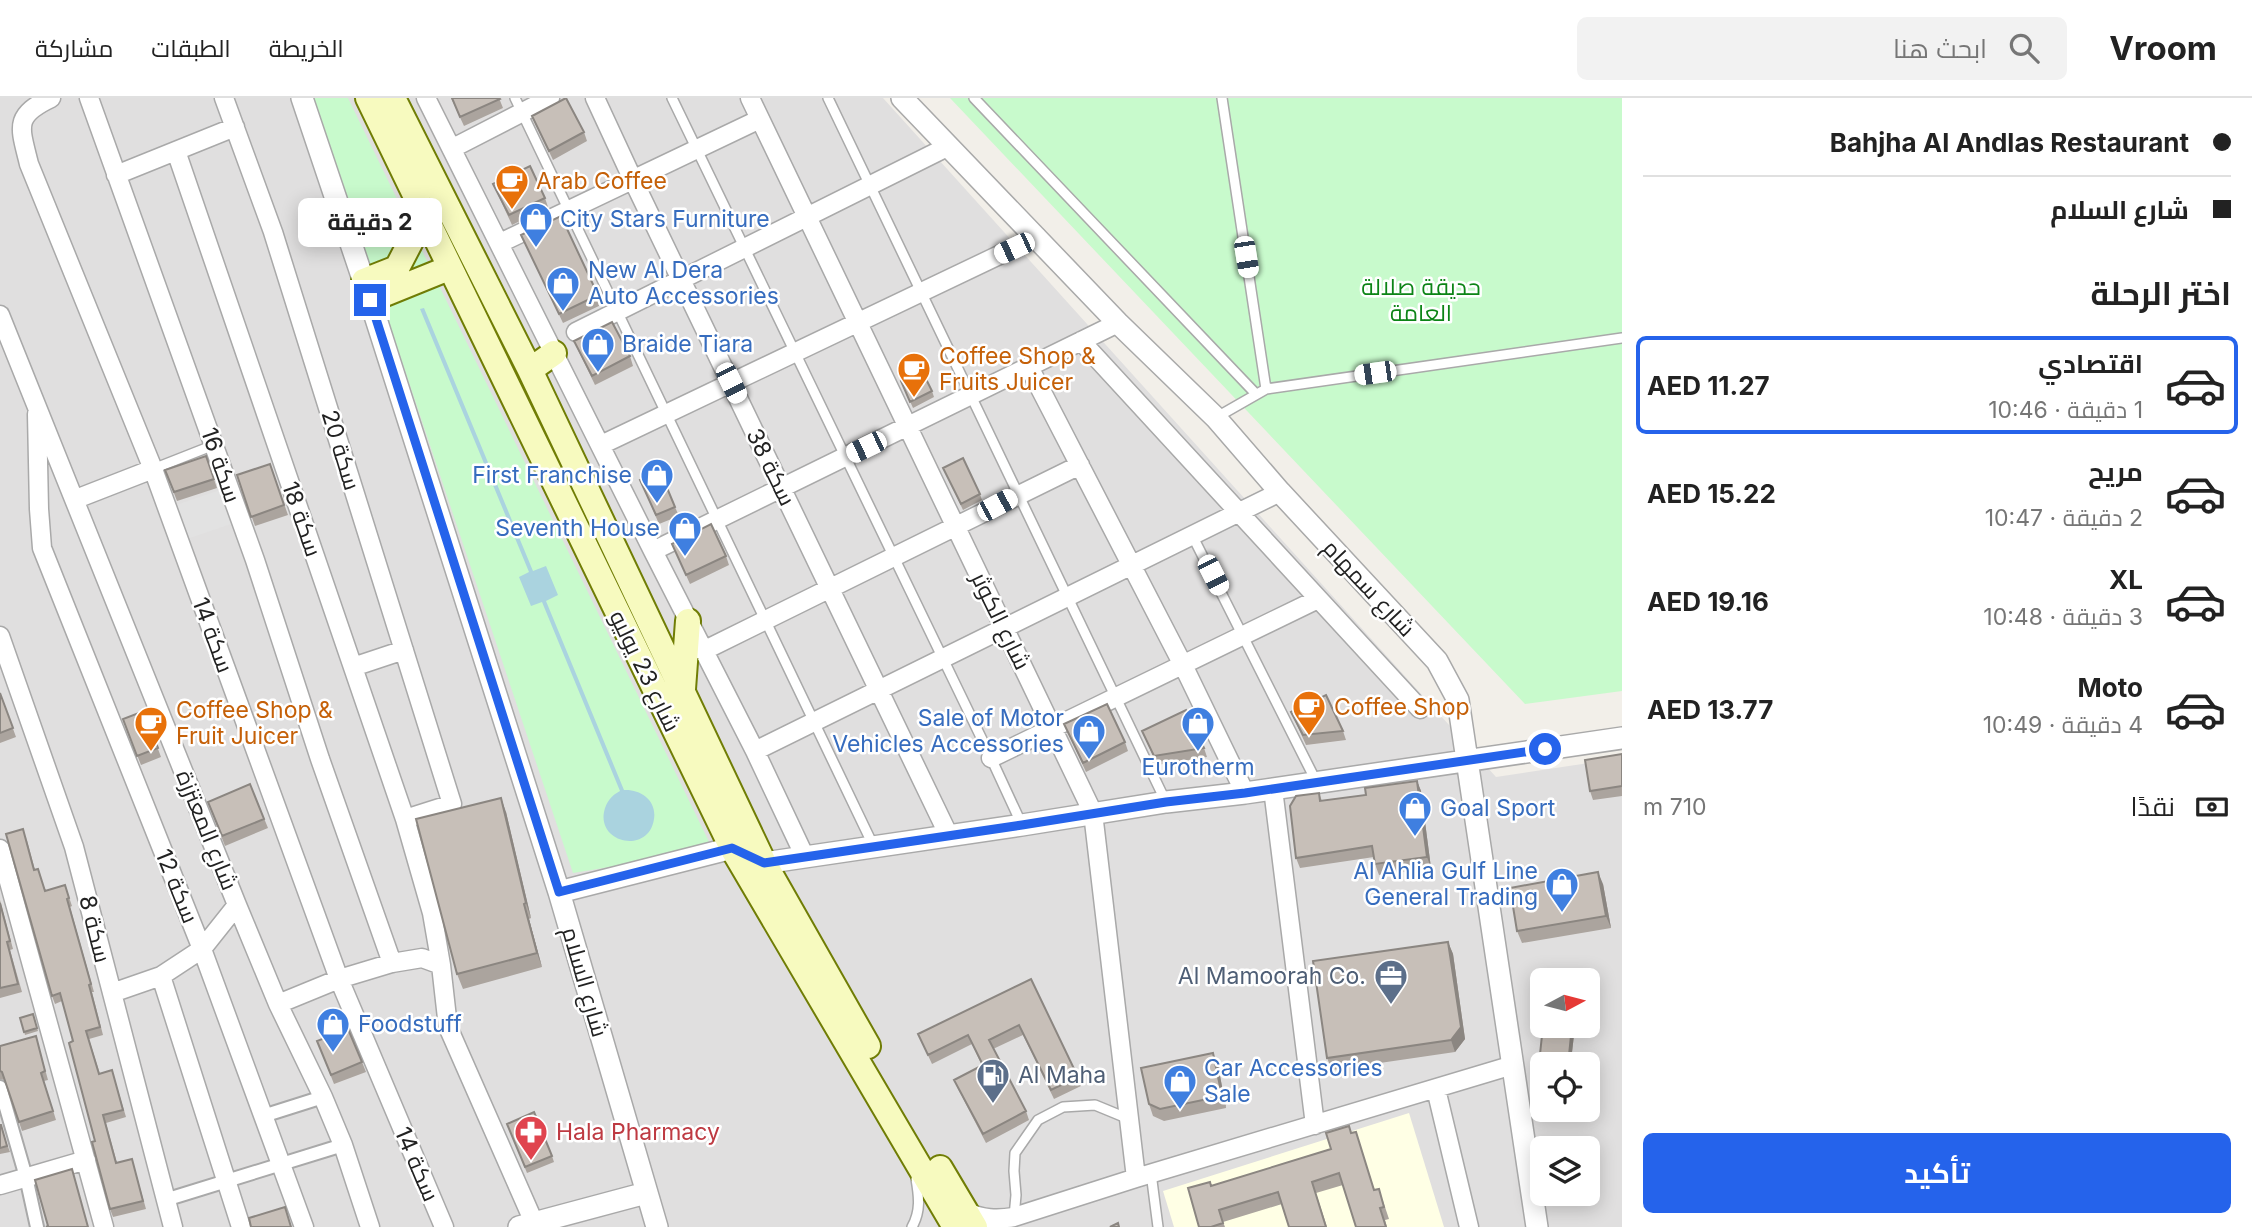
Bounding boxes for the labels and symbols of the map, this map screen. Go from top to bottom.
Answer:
cafe icon: Arab Coffee [493,162,531,211]
place label: Arab Coffee [536,167,667,195]
callout: 2 دقيقة [298,198,442,248]
shop icon: City Stars Furniture [517,200,555,249]
place label: City Stars Furniture [560,205,770,233]
car [991,230,1038,266]
car [1233,235,1260,279]
place label: New Al Dera Auto Accessories [588,256,779,310]
shop icon: New Al Dera Auto Accessories [544,264,582,313]
park label: حديقة صلالة العامة [1361,273,1481,327]
route end [354,284,386,316]
shop icon: Braide Tiara [579,325,617,374]
place label: Braide Tiara [622,330,753,358]
place label: Coffee Shop & Fruits Juicer [939,342,1096,396]
cafe icon: Coffee Shop & Fruits Juicer [895,350,933,399]
car [713,360,750,406]
car [1353,360,1398,386]
street label: سكة 20 [316,406,366,494]
street label: سكة 16 [195,424,247,506]
street label: سكة 38 [740,424,802,510]
car [843,428,890,466]
shop icon: First Franchise [638,456,676,505]
place label: First Franchise [472,461,632,489]
street label: سكة 18 [276,478,328,560]
car [974,486,1021,524]
shop icon: Seventh House [666,509,704,558]
place label: Seventh House [495,514,660,542]
street label: شارع سمهام [1316,534,1421,644]
car [1195,552,1232,598]
street label: شارع الكوثر [963,566,1037,675]
street label: سكة 14 [186,593,240,677]
street label: شارع 23 يوليو [602,606,686,737]
cafe icon: Coffee Shop [1290,688,1328,737]
place label: Coffee Shop [1334,693,1470,721]
place label: Coffee Shop & Fruit Juicer [176,696,333,750]
cafe icon: Coffee Shop & Fruit Juicer [132,704,170,753]
place label: Sale of Motor Vehicles Accessories [832,704,1064,758]
shop icon: Eurotherm [1179,704,1217,753]
shop icon: Sale of Motor Vehicles Accessories [1070,712,1108,761]
route start [1529,733,1561,765]
place label: Eurotherm [1141,753,1255,781]
street label: شارع المعتززة [168,766,244,895]
shop icon: Goal Sport [1396,789,1434,838]
place label: Goal Sport [1440,794,1556,822]
street label: سكة 12 [150,845,204,927]
place label: Al Ahlia Gulf Line General Trading [1353,857,1538,911]
shop icon: Al Ahlia Gulf Line General Trading [1543,865,1581,914]
street label: سكة 8 [73,893,117,965]
street label: شارع السلام [554,924,614,1041]
office icon: Al Mamoorah Co. [1372,957,1410,1006]
place label: Al Mamoorah Co. [1178,962,1366,990]
north arrow [1530,968,1600,1038]
shop icon: Foodstuff [314,1005,352,1054]
place label: Foodstuff [358,1010,462,1038]
place label: Car Accessories Sale [1204,1054,1383,1108]
fuel station icon: Al Maha [974,1056,1012,1105]
place label: Al Maha [1018,1061,1106,1089]
shop icon: Car Accessories Sale [1161,1062,1199,1111]
pharmacy icon: Hala Pharmacy [512,1113,550,1162]
place label: Hala Pharmacy [556,1118,720,1146]
street label: سكة 14 [389,1123,445,1205]

